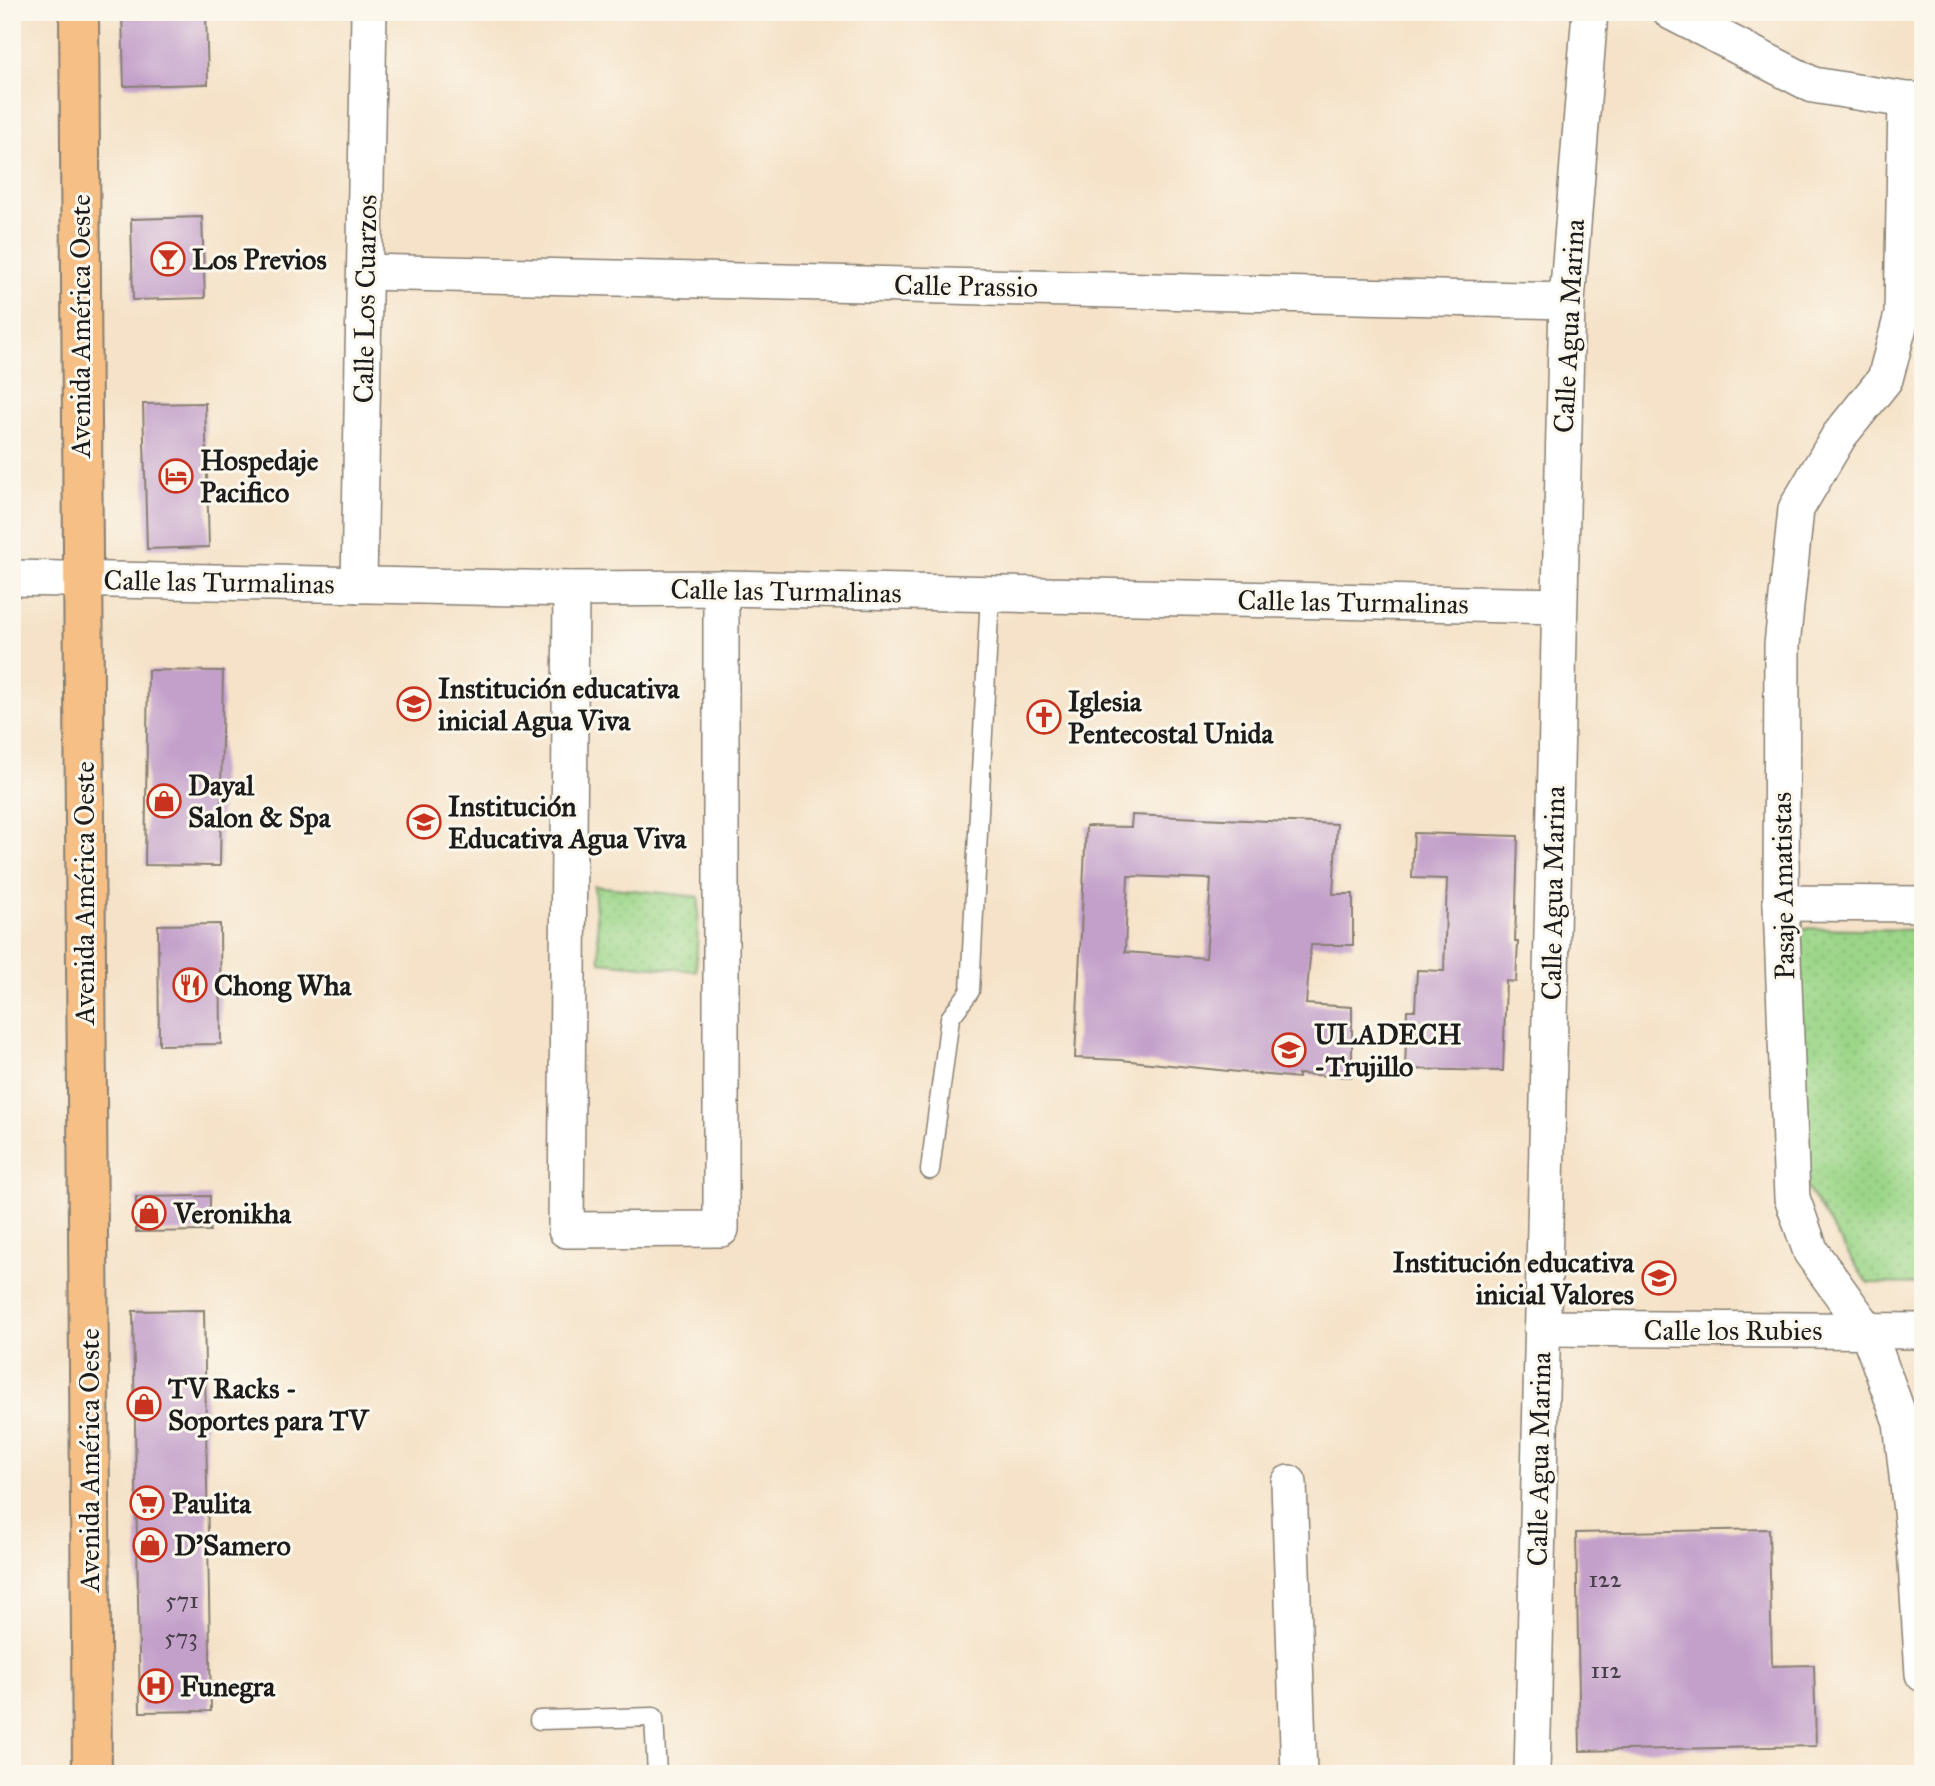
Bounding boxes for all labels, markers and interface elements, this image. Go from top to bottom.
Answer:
street label: Avenida América Oeste [63,194,98,459]
street label: Calle Los Cuarzos [346,194,384,404]
street label: Calle Agua Marina [1546,218,1592,434]
bar icon: Los Previos [149,240,187,278]
place label: Los Previos [192,242,327,277]
street label: Calle Prassio [894,267,1038,305]
place label: Hospedaje Pacifico [200,443,319,510]
hotel icon: Hospedaje Pacifico [157,457,195,495]
street label: Calle las Turmalinas [103,562,335,602]
street label: Calle las Turmalinas [670,571,902,611]
street label: Calle las Turmalinas [1237,582,1469,622]
place label: Institución educativa inicial Agua Viva [438,671,680,738]
place label: Iglesia Pentecostal Unida [1068,684,1275,751]
school or university icon: Institución educativa inicial Agua Viva [395,685,433,723]
church icon: Iglesia Pentecostal Unida [1025,698,1063,736]
street label: Avenida América Oeste [67,761,102,1026]
place label: Dayal Salon & Spa [188,768,332,835]
shop icon: Dayal Salon & Spa [145,782,183,820]
street label: Calle Agua Marina [1534,785,1572,1001]
place label: Institución Educativa Agua Viva [448,789,687,856]
street label: Pasaje Amatistas [1764,792,1802,980]
school or university icon: Institución Educativa Agua Viva [405,803,443,841]
restaurant icon: Chong Wha [171,966,209,1004]
place label: Chong Wha [214,968,352,1003]
place label: ULADECH -Trujillo [1314,1017,1462,1084]
school or university icon: ULADECH -Trujillo [1270,1031,1308,1069]
shop icon: Veronikha [130,1194,168,1232]
place label: Veronikha [173,1196,292,1231]
place label: Institución educativa inicial Valores [1393,1245,1635,1312]
school or university icon: Institución educativa inicial Valores [1640,1259,1678,1297]
street label: Calle los Rubies [1643,1313,1823,1348]
street label: Avenida América Oeste [72,1328,107,1593]
street label: Calle Agua Marina [1520,1351,1558,1567]
place label: TV Racks - Soportes para TV [168,1371,370,1438]
shop icon: TV Racks - Soportes para TV [125,1385,163,1423]
supermarket icon: Paulita [128,1484,166,1522]
place label: Paulita [172,1486,252,1521]
shop icon: D'Samero [131,1526,169,1564]
place label: D'Samero [174,1528,291,1563]
house number: 122 [1588,1564,1622,1594]
house number: 571 [165,1585,199,1615]
house number: 573 [164,1622,198,1652]
house number: 112 [1591,1655,1622,1685]
hospital icon: Funegra [137,1667,175,1705]
place label: Funegra [180,1669,276,1704]

